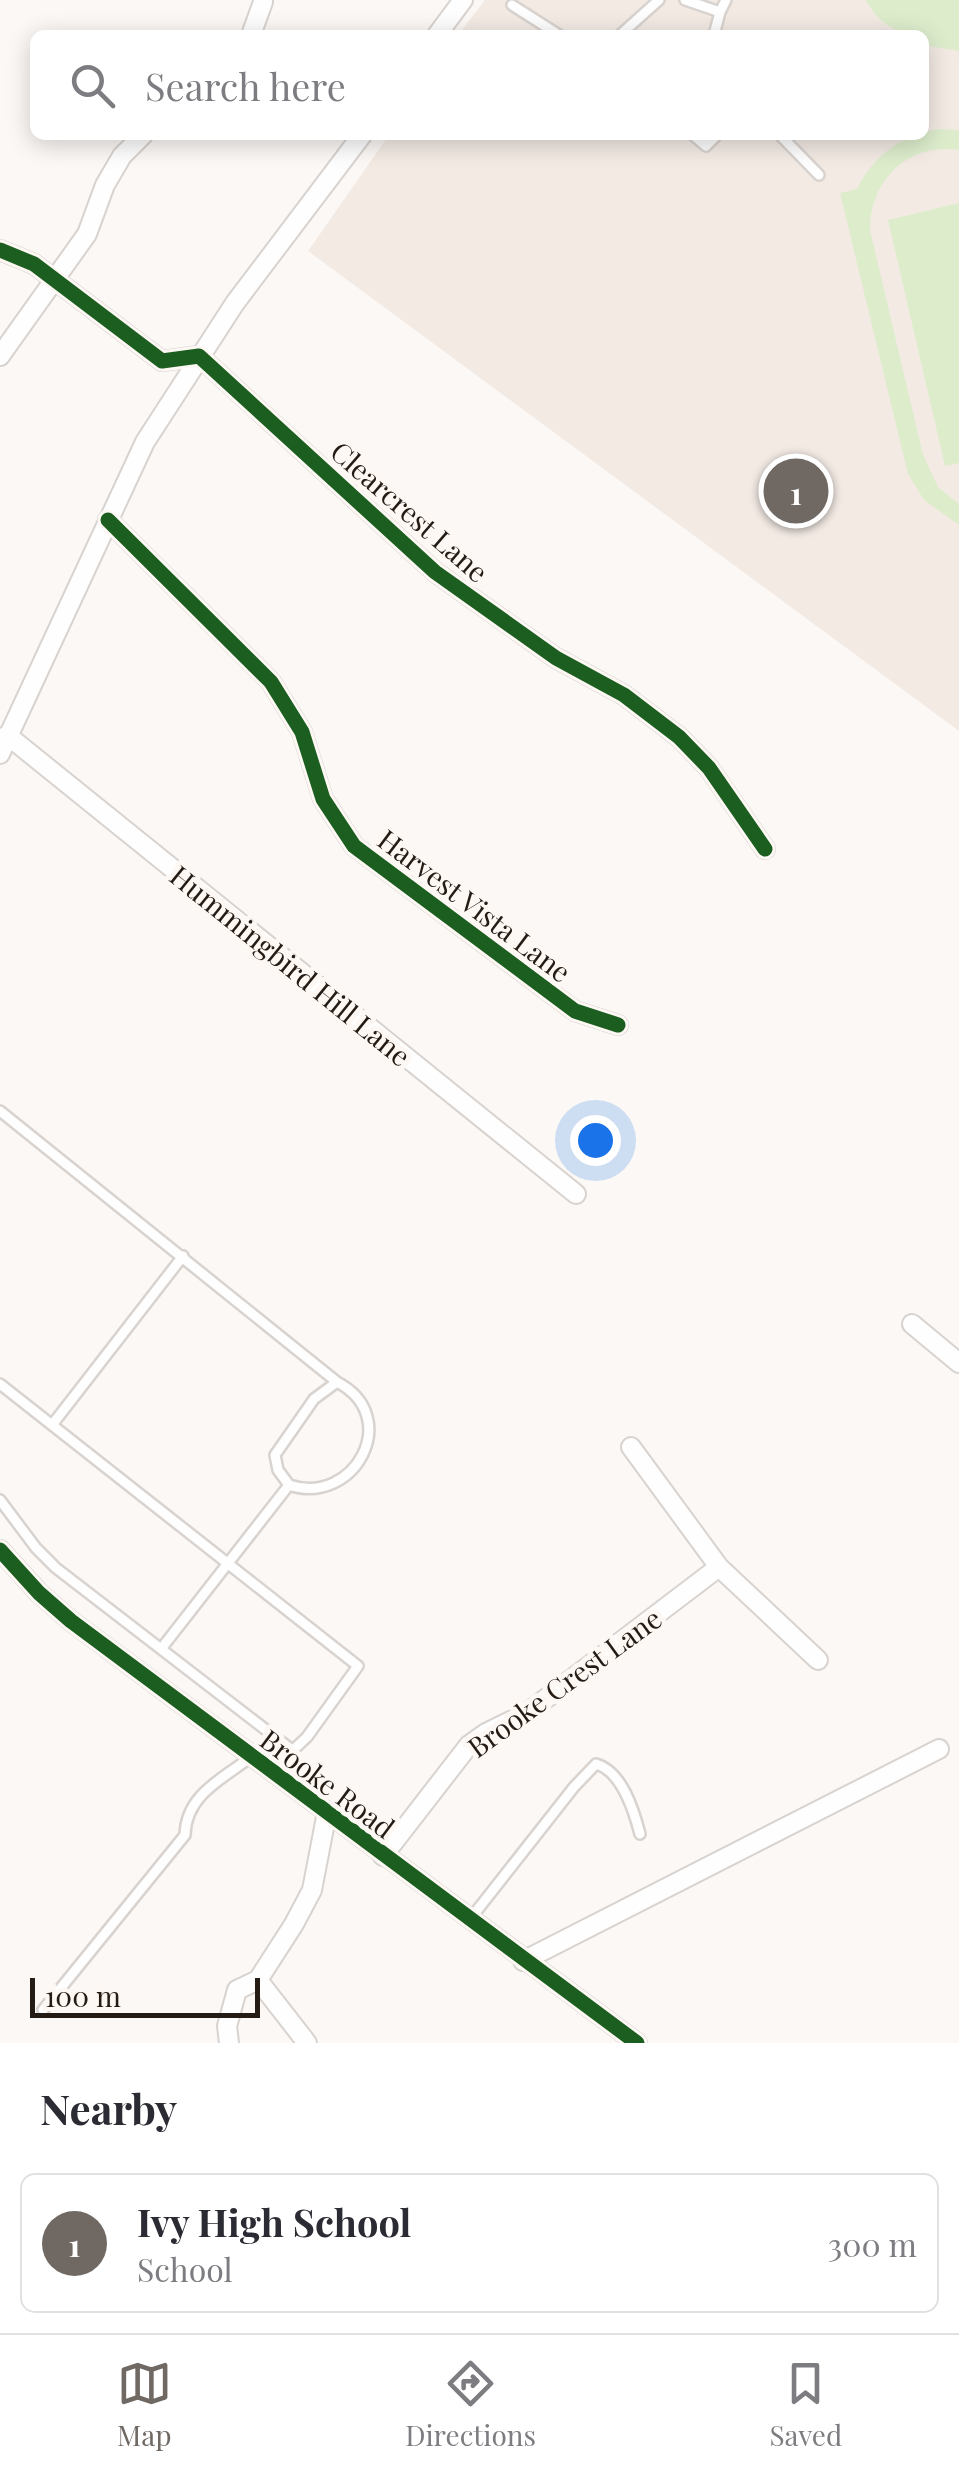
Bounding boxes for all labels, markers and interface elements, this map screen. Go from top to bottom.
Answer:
search box [30,30,929,140]
icon: search [65,58,120,113]
text: Search here [145,60,346,111]
street label: Clearcrest Lane [324,432,496,590]
pin: 1 [764,454,828,528]
street label: Harvest Vista Lane [371,820,579,990]
street label: Hummingbird Hill Lane [163,857,419,1073]
your location [570,1115,621,1166]
street label: Brooke Crest Lane [460,1599,668,1765]
street label: Brooke Road [253,1720,403,1846]
scale bar [30,1973,260,2018]
text: 100 m [45,1977,121,2014]
text: Nearby [40,2080,177,2136]
text: Ivy High School [137,2196,411,2247]
text: 1 [68,2222,81,2265]
text: 300 m [828,2222,917,2265]
text: School [137,2247,233,2290]
tab: Map [117,2356,172,2453]
tab: Directions [405,2356,536,2453]
tab: Saved [769,2356,842,2453]

